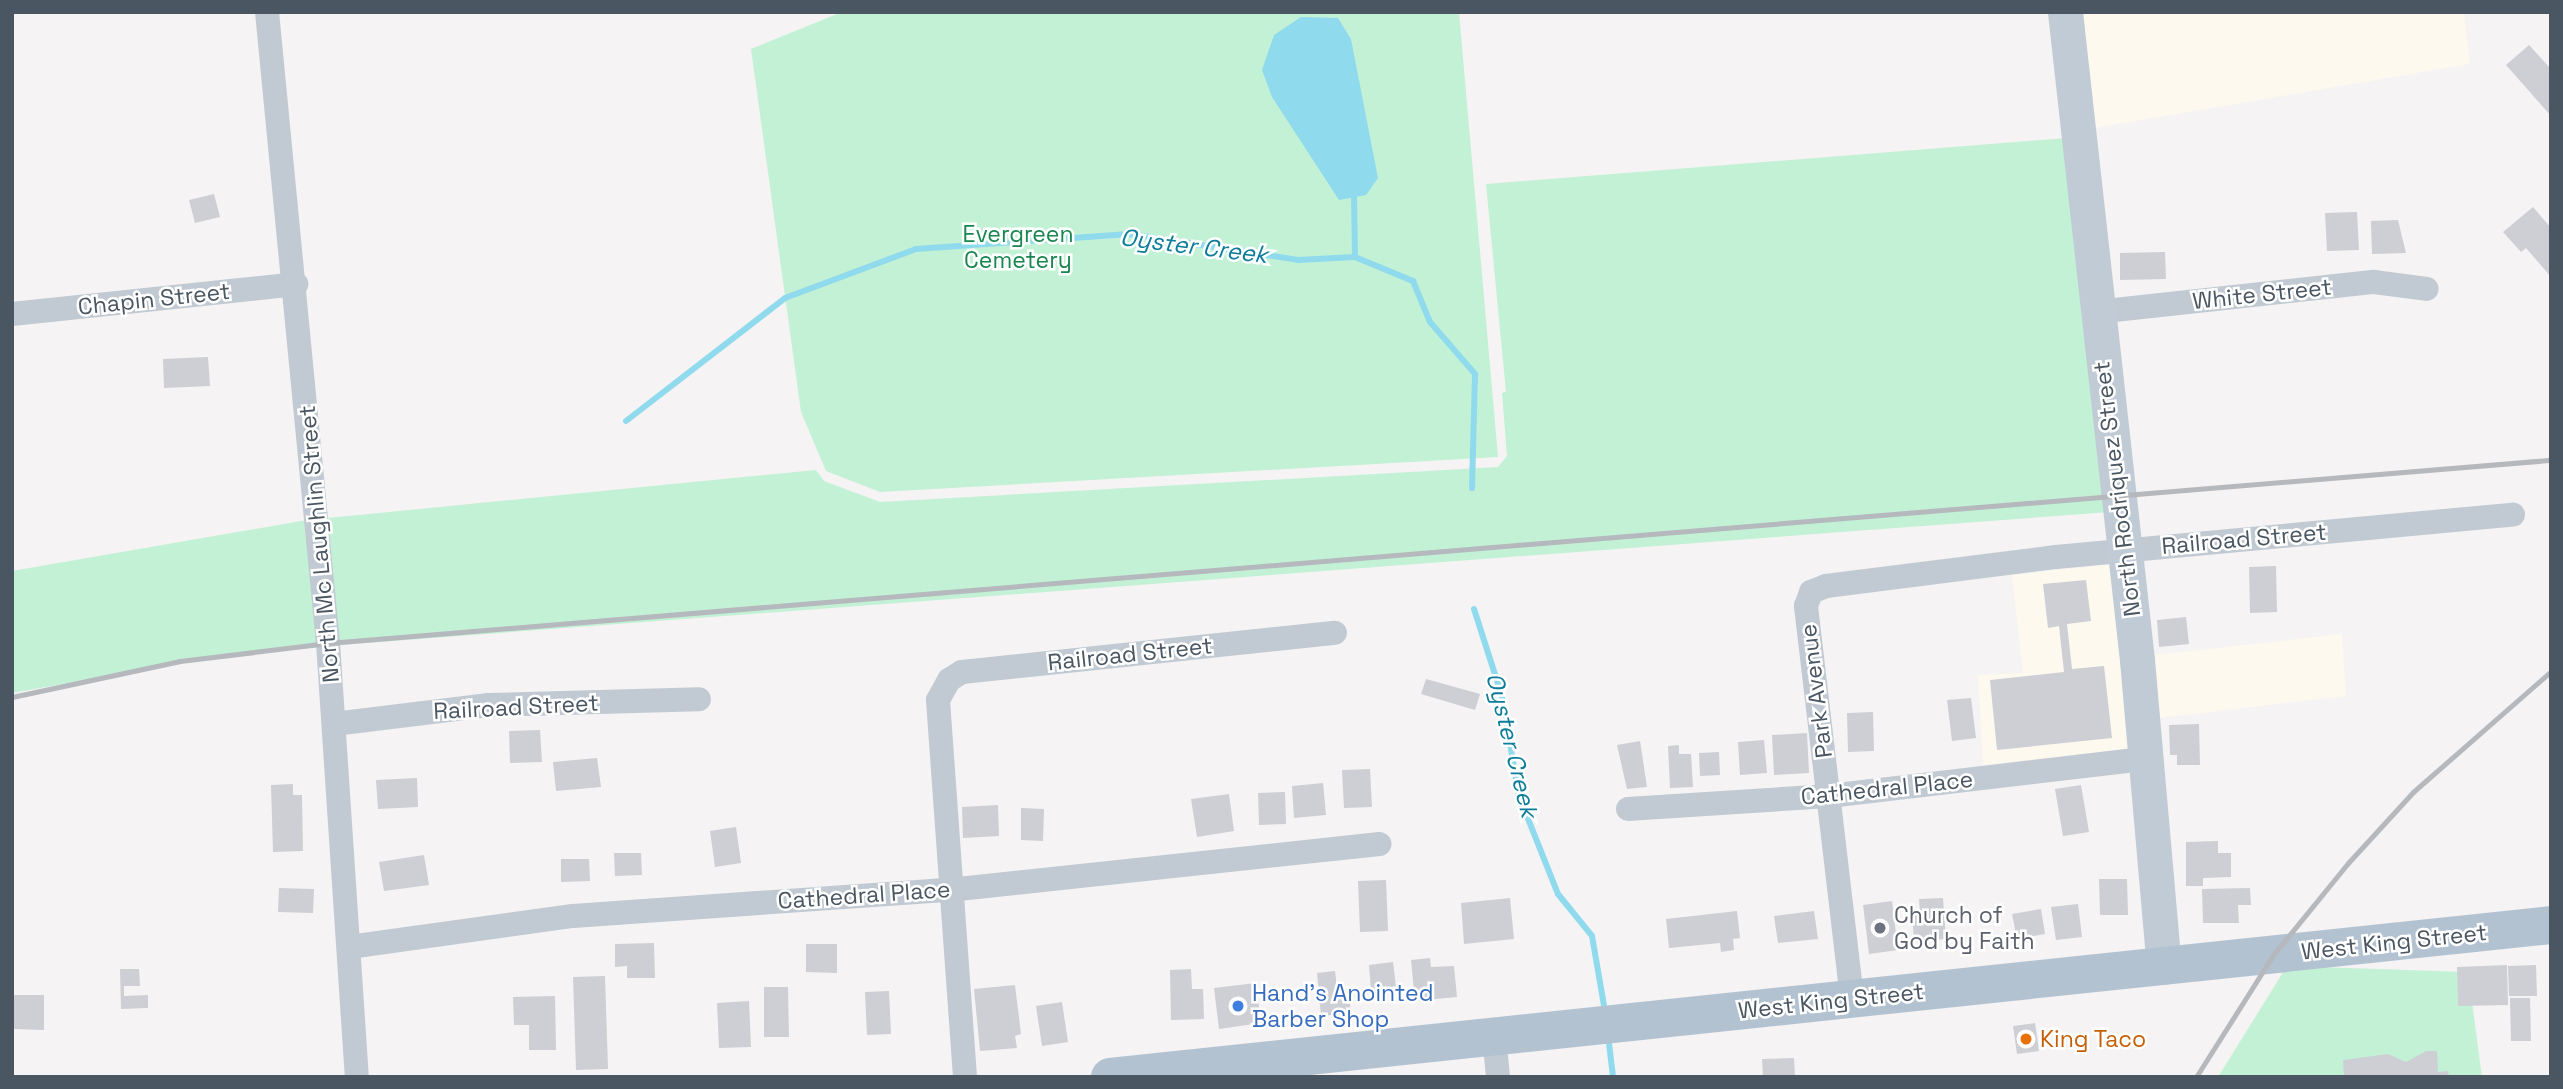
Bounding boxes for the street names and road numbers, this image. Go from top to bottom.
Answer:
street label: White Street [2191,273,2333,315]
street label: Chapin Street [77,277,231,321]
street label: North Rodriquez Street [2088,360,2146,618]
street label: North Mc Laughlin Street [293,404,345,684]
street label: Railroad Street [2160,518,2328,560]
street label: Park Avenue [1794,622,1838,760]
street label: Railroad Street [1046,632,1214,676]
street label: Railroad Street [433,689,599,725]
street label: Cathedral Place [1799,765,1975,811]
street label: Cathedral Place [777,875,951,915]
street label: West King Street [2300,919,2488,965]
street label: West King Street [1737,978,1925,1024]

